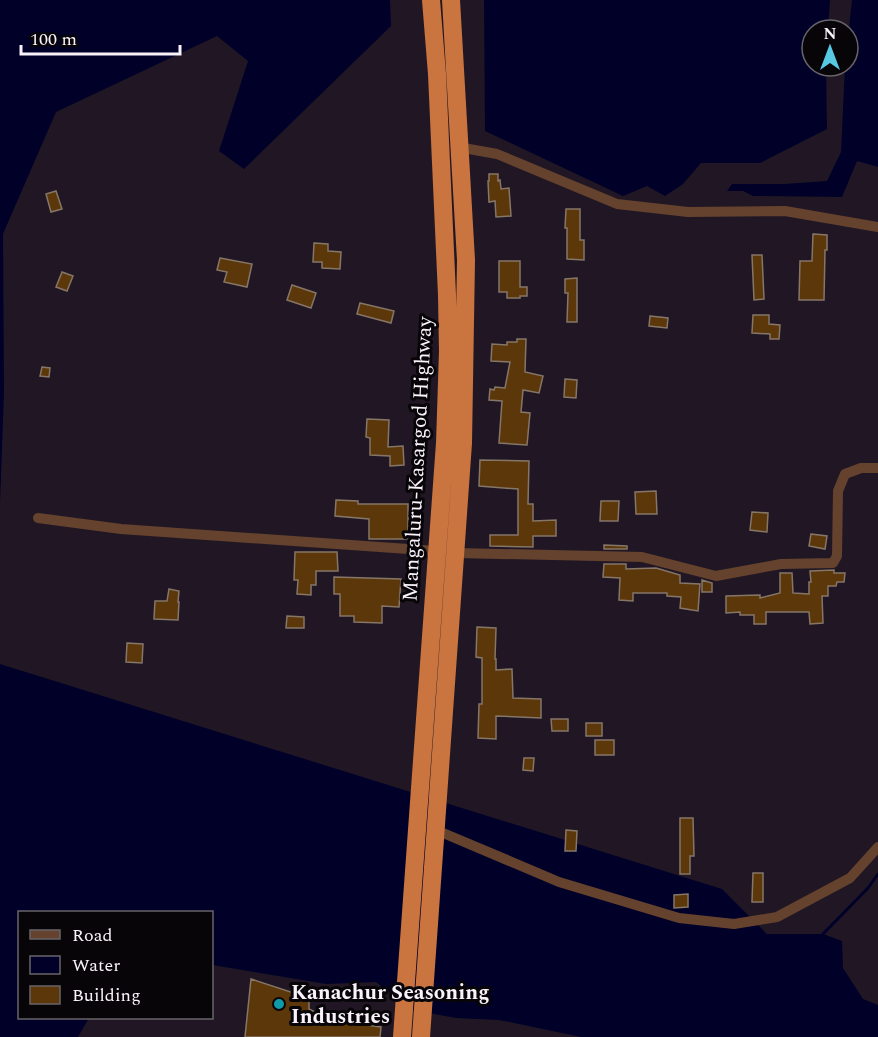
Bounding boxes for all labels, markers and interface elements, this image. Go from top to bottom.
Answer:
scale bar [21,18,180,56]
north arrow [800,18,860,78]
text: N [823,22,837,46]
text: 100 m [30,26,77,53]
street label: Mangaluru-Kasargod Highway [395,315,441,602]
legend [18,911,213,1019]
text: Road [72,922,113,949]
text: Water [72,952,120,979]
place label: Kanachur Seasoning Industries [291,977,490,1033]
text: Building [72,982,141,1009]
marker: Kanachur Seasoning Industries [272,997,286,1011]

